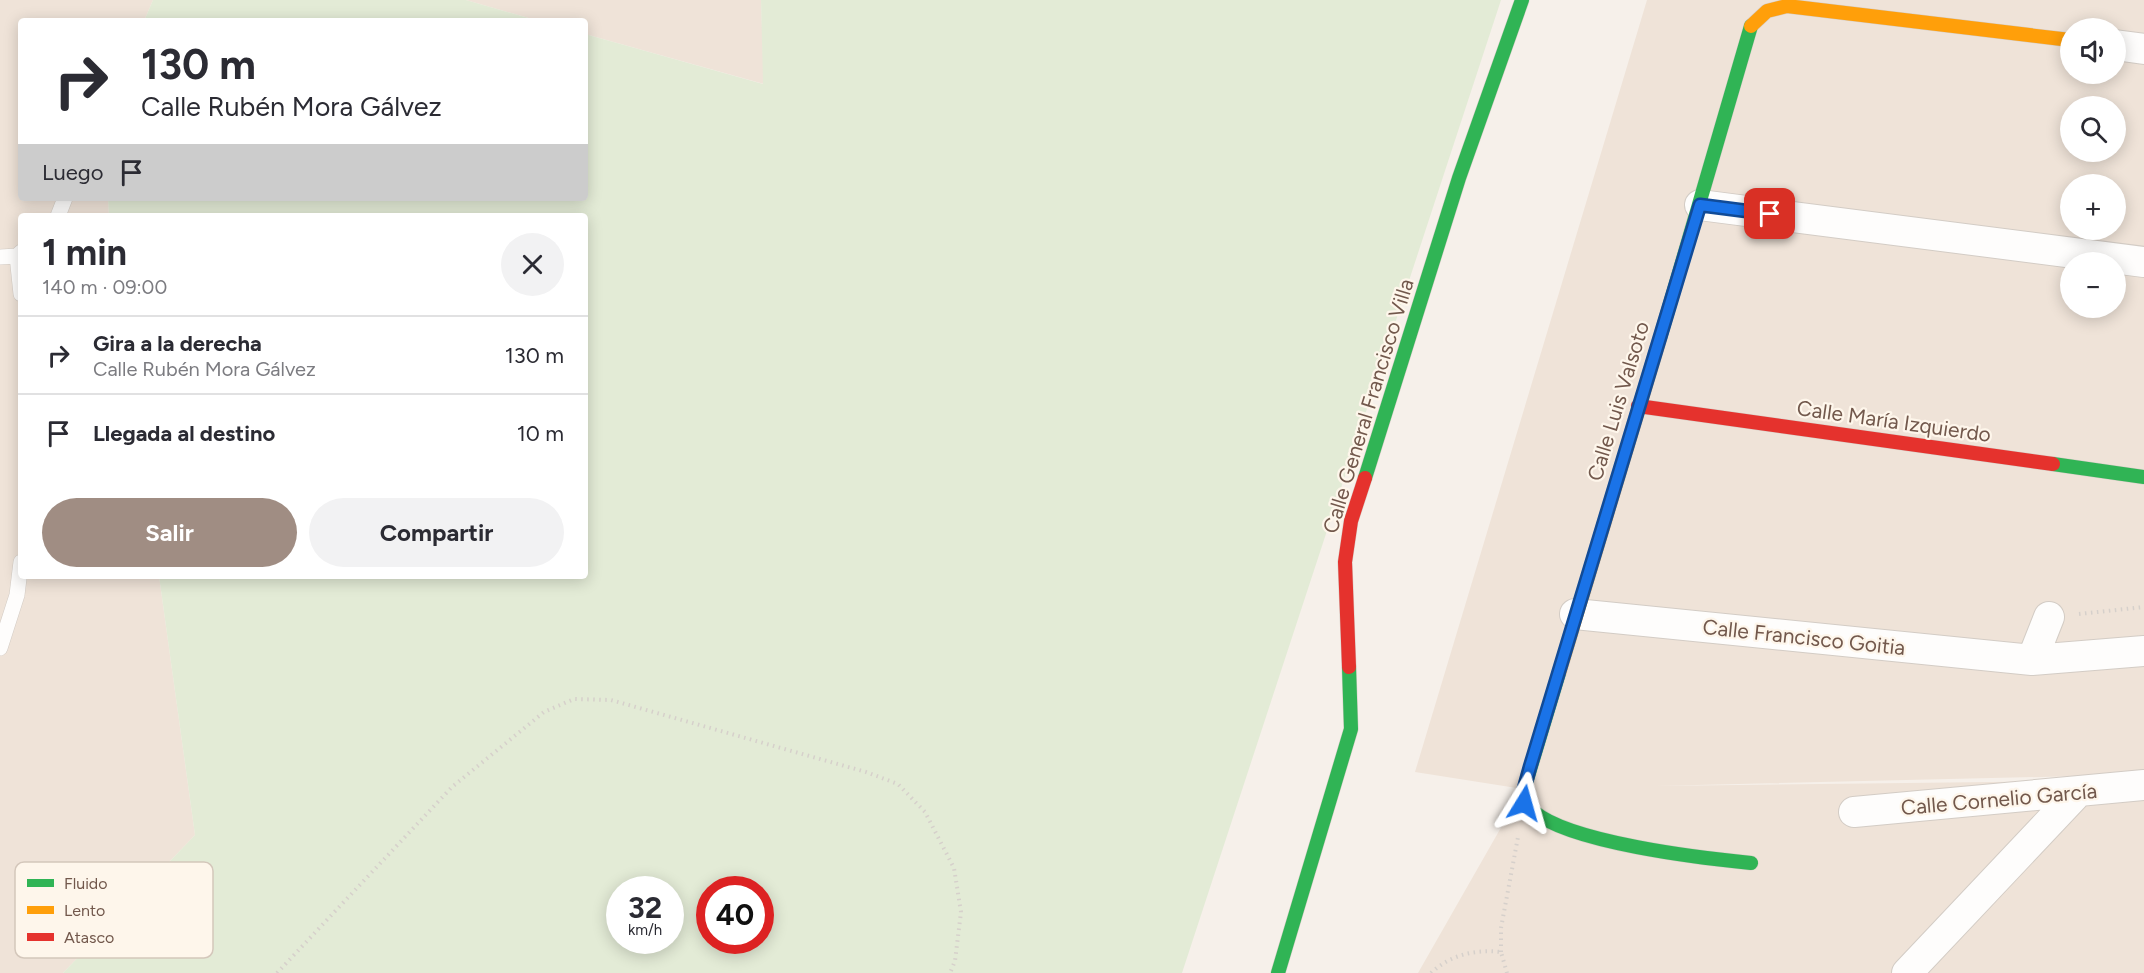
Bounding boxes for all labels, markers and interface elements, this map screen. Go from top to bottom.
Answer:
map controls [2060,18,2126,318]
button: sound [2060,18,2126,84]
text: 130 m [141,39,256,90]
icon: right [42,42,120,120]
text: Calle Rubén Mora Gálvez [141,90,442,123]
button: search [2060,96,2126,162]
icon: arrive [115,156,148,189]
text: Luego [42,159,103,186]
button: + [2060,174,2126,240]
pin [1744,188,1795,239]
icon: arrive [1753,197,1786,230]
text: 1 min [42,231,127,274]
button: close [501,233,564,296]
button: − [2060,252,2126,318]
text: 140 m · 09:00 [42,275,167,299]
street label: Calle General Francisco Villa [1317,276,1419,536]
street label: Calle Luis Valsoto [1582,318,1654,484]
text: Gira a la derecha [93,330,262,357]
icon: right [42,339,75,372]
text: 130 m [505,342,564,369]
text: Calle Rubén Mora Gálvez [93,357,316,381]
street label: Calle María Izquierdo [1795,395,1993,447]
icon: arrive [42,417,75,450]
text: Llegada al destino [93,420,275,447]
text: 10 m [517,420,564,447]
button: Salir [42,498,297,567]
button: Compartir [309,498,564,567]
street label: Calle Francisco Goitia [1701,614,1907,660]
position arrow [1492,771,1556,835]
street label: Calle Cornelio García [1900,778,2098,820]
legend [15,862,213,958]
text: Fluido [64,874,108,893]
speed limit sign: 40 [696,876,774,954]
text: 32 [628,889,662,926]
text: Lento [64,901,105,920]
text: km/h [628,921,662,939]
text: Atasco [64,928,114,947]

